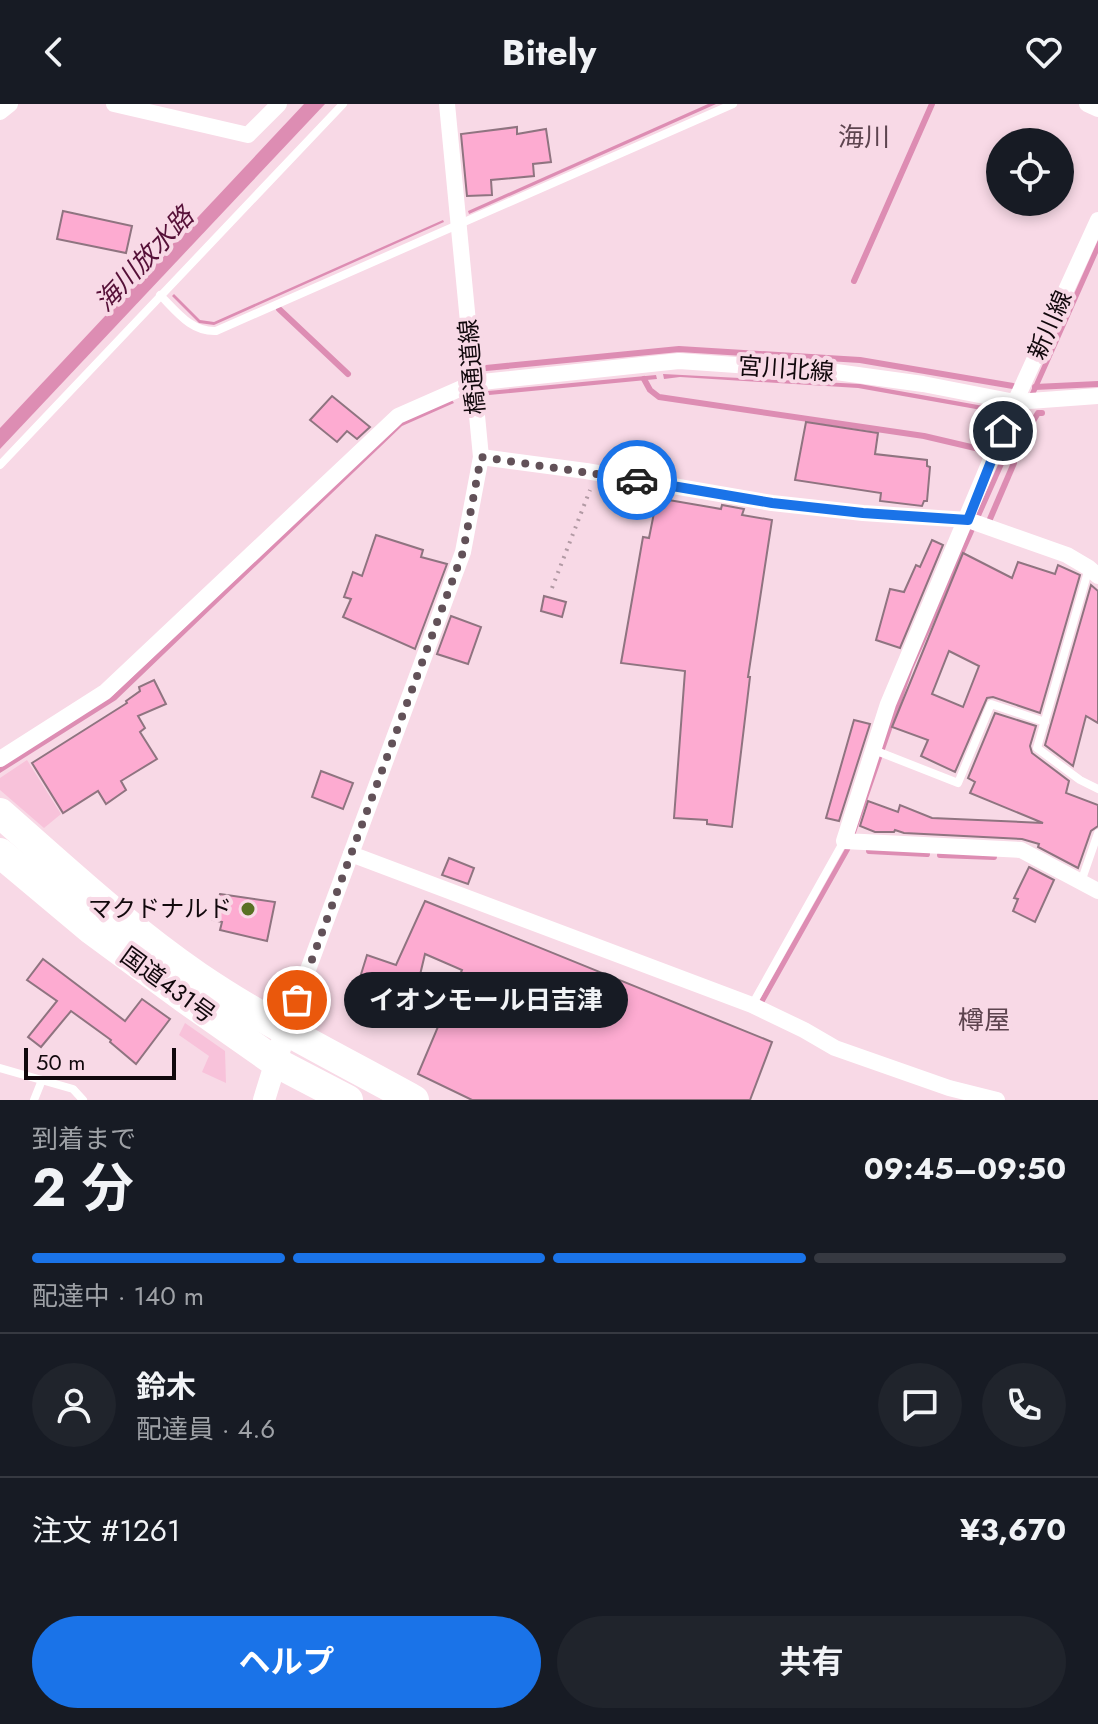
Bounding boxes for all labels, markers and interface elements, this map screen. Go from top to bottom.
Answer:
text: Bitely [502,26,596,78]
icon: back [32,30,76,74]
icon: heart [1022,30,1066,74]
district label: 海川 [838,118,890,156]
map controls [986,128,1074,216]
button: locate [986,128,1074,216]
water label: 海川放水路 [86,197,204,320]
street label: 新川線 [1019,285,1080,365]
street label: 橋通道線 [450,318,493,416]
street label: 宮川北線 [737,348,835,389]
pin [969,397,1037,465]
icon: home [981,409,1025,453]
courier [597,440,677,520]
icon: car [615,458,659,502]
place label: マクドナルド [88,891,232,926]
marker: マクドナルド [239,900,257,918]
street label: 国道431号 [114,938,223,1031]
pin [263,966,331,1034]
callout: イオンモール日吉津 [345,972,629,1028]
icon: bag [275,978,319,1022]
text: イオンモール日吉津 [369,981,603,1019]
district label: 樽屋 [958,1001,1010,1039]
scale bar [24,1044,176,1080]
text: 50 m [36,1046,85,1078]
text: 到着まで [32,1120,136,1158]
text: 09:45–09:50 [864,1147,1066,1190]
text: 2 分 [32,1150,134,1226]
text: 配達中 · 140 m [32,1277,204,1315]
button: person [32,1363,116,1447]
button: chat [878,1363,962,1447]
button: phone [982,1363,1066,1447]
text: 鈴木 [136,1365,196,1408]
text: 配達員 · 4.6 [136,1410,275,1448]
text: ¥3,670 [960,1508,1066,1551]
text: 注文 #1261 [32,1509,181,1552]
button: ヘルプ [32,1616,541,1708]
button: 共有 [557,1616,1066,1708]

